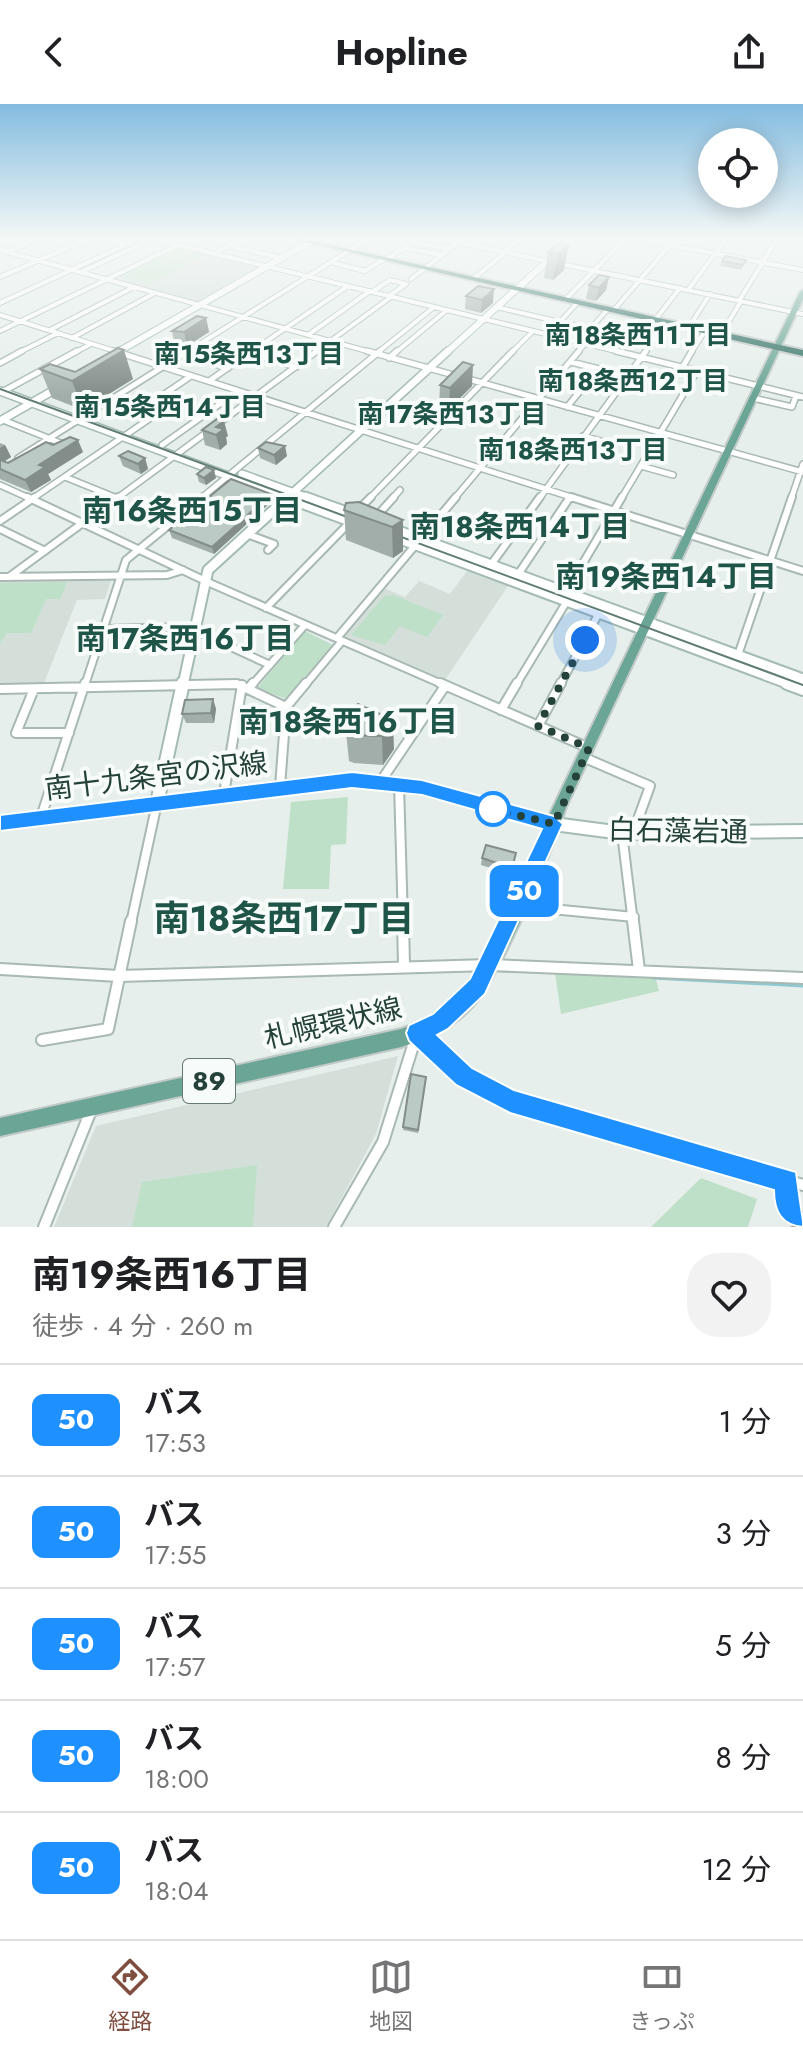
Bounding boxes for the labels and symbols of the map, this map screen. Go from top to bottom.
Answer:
district label: 南18条西11丁目 [545,316,731,354]
district label: 南15条西13丁目 [154,335,344,373]
district label: 南18条西12丁目 [538,362,728,400]
district label: 南15条西14丁目 [74,388,266,426]
district label: 南17条西13丁目 [358,395,546,433]
district label: 南18条西13丁目 [479,431,667,469]
district label: 南16条西15丁目 [82,489,302,532]
district label: 南18条西14丁目 [410,505,630,548]
district label: 南19条西14丁目 [555,555,777,598]
district label: 南17条西16丁目 [76,617,294,660]
your location [565,620,605,660]
district label: 南18条西16丁目 [238,700,458,743]
street label: 南十九条宮の沢線 [42,742,270,810]
unlabelled marker [476,792,510,826]
street label: 白石藻岩通 [608,809,748,853]
line badge: 50 [488,865,560,917]
district label: 南18条西17丁目 [154,892,414,944]
street label: 札幌環状線 [260,987,406,1059]
road number: 89 [183,1059,235,1103]

